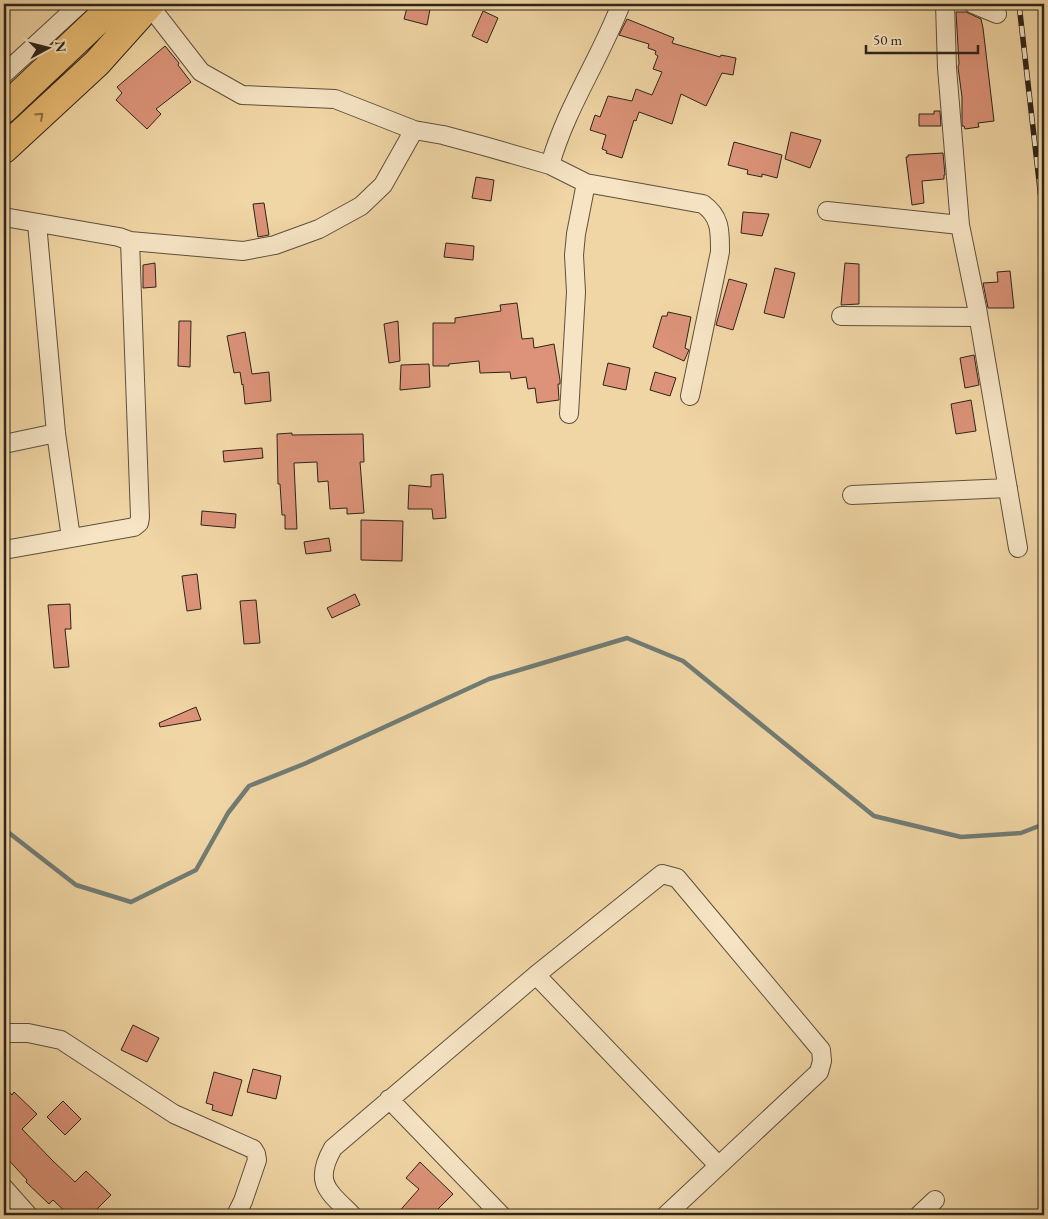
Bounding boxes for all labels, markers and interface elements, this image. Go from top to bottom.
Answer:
north arrow [22,22,72,72]
scale bar [866,22,978,54]
text: 50 m [873,30,902,49]
text: N [51,40,71,54]
one-way arrow [34,113,43,122]

